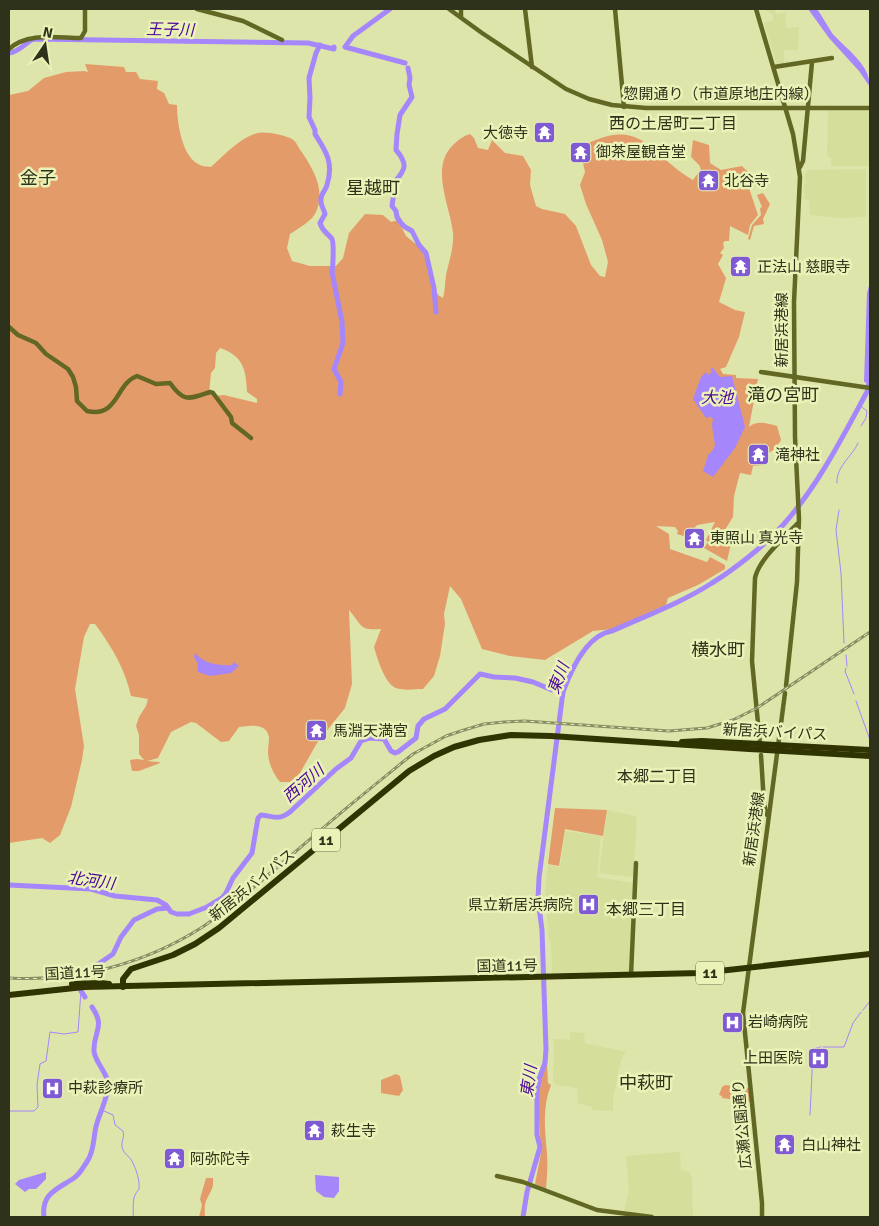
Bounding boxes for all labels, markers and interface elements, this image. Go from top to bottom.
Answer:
north arrow [20,20,70,70]
water label: 王子川 [146,20,196,40]
text: N [41,23,54,42]
street label: 惣開通り（市道原地庄内線） [623,85,819,103]
district label: 西の土居町二丁目 [609,114,737,134]
temple icon: 大徳寺 [532,121,556,145]
place label: 大徳寺 [483,124,528,142]
temple icon: 御茶屋観音堂 [568,140,592,164]
place label: 御茶屋観音堂 [596,143,686,161]
district label: 金子 [20,167,56,189]
temple icon: 北谷寺 [696,169,720,193]
place label: 北谷寺 [724,172,769,190]
district label: 星越町 [346,177,400,199]
temple icon: 正法山 慈眼寺 [729,255,753,279]
place label: 正法山 慈眼寺 [757,258,850,276]
street label: 新居浜港線 [773,292,791,368]
district label: 滝の宮町 [747,384,819,406]
water label: 大池 [701,388,735,408]
temple icon: 滝神社 [747,443,771,467]
place label: 滝神社 [775,446,820,464]
temple icon: 東照山 真光寺 [682,526,706,550]
place label: 東照山 真光寺 [710,529,803,547]
district label: 横水町 [691,639,745,661]
water label: 東川 [544,658,575,697]
temple icon: 馬淵天満宮 [305,719,329,743]
street label: 新居浜バイパス [722,720,828,744]
place label: 馬淵天満宮 [333,722,408,740]
water label: 西河川 [279,759,330,807]
district label: 本郷二丁目 [617,767,697,787]
street label: 新居浜港線 [740,791,768,867]
road number: 11 [312,828,340,852]
street label: 新居浜バイパス [206,845,298,925]
water label: 北河川 [66,868,118,895]
hospital icon: 県立新居浜病院 [577,893,601,917]
place label: 県立新居浜病院 [468,896,573,914]
district label: 本郷三丁目 [606,900,686,920]
street label: 国道11号 [476,956,538,976]
road number: 11 [696,961,724,984]
street label: 国道11号 [44,962,106,984]
hospital icon: 岩崎病院 [720,1010,744,1034]
place label: 岩崎病院 [748,1013,808,1031]
hospital icon: 上田医院 [807,1046,831,1070]
place label: 上田医院 [743,1049,803,1067]
water label: 東川 [517,1062,541,1098]
district label: 中萩町 [619,1072,673,1094]
hospital icon: 中萩診療所 [40,1076,64,1100]
street label: 広瀬公園通り [729,1078,755,1170]
place label: 中萩診療所 [68,1079,143,1097]
temple icon: 萩生寺 [303,1119,327,1143]
place label: 萩生寺 [331,1122,376,1140]
temple icon: 白山神社 [773,1133,797,1157]
place label: 白山神社 [801,1136,861,1154]
temple icon: 阿弥陀寺 [162,1147,186,1171]
place label: 阿弥陀寺 [190,1150,250,1168]

